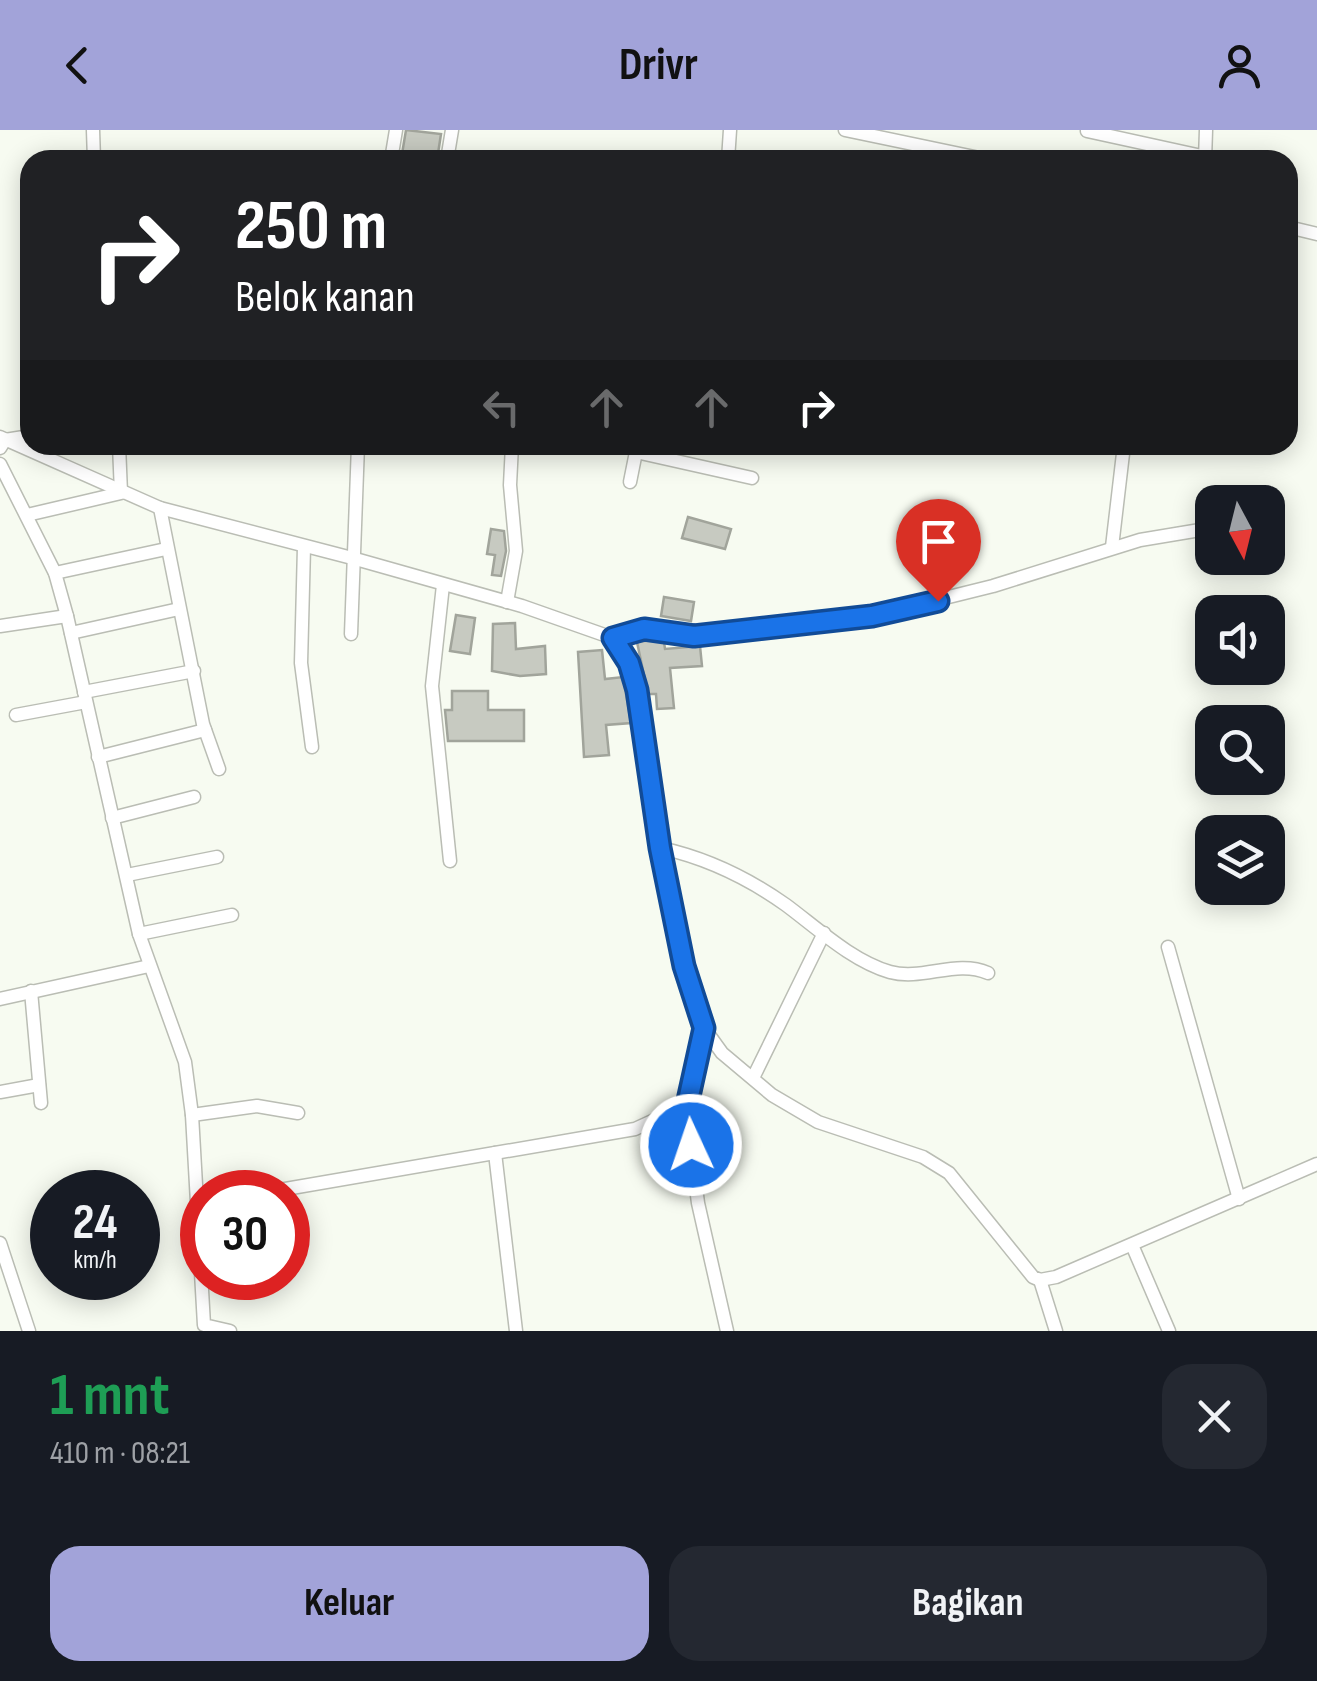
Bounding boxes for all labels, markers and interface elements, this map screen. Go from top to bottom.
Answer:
icon: back [50,38,105,93]
text: Drivr [619,38,698,93]
icon: person [1212,38,1267,93]
text: 250 m [235,185,387,269]
icon: right [70,190,200,320]
text: Belok kanan [235,270,415,325]
icon: left [474,380,529,435]
icon: ahead [579,380,634,435]
icon: ahead [684,380,739,435]
icon: right [789,380,844,435]
north arrow [1195,485,1285,575]
map controls [1195,485,1285,905]
pin [896,499,981,602]
icon: arrive [911,514,966,569]
button: sound [1195,595,1285,685]
button: search [1195,705,1285,795]
button: layers [1195,815,1285,905]
position arrow [639,1093,743,1197]
speed limit sign: 30 [180,1170,310,1300]
text: 24 [73,1193,117,1253]
text: km/h [73,1245,117,1276]
text: 1 mnt [50,1360,169,1432]
button: close [1162,1364,1267,1469]
text: 410 m · 08:21 [50,1434,190,1473]
button: Keluar [50,1546,649,1661]
button: Bagikan [669,1546,1267,1661]

